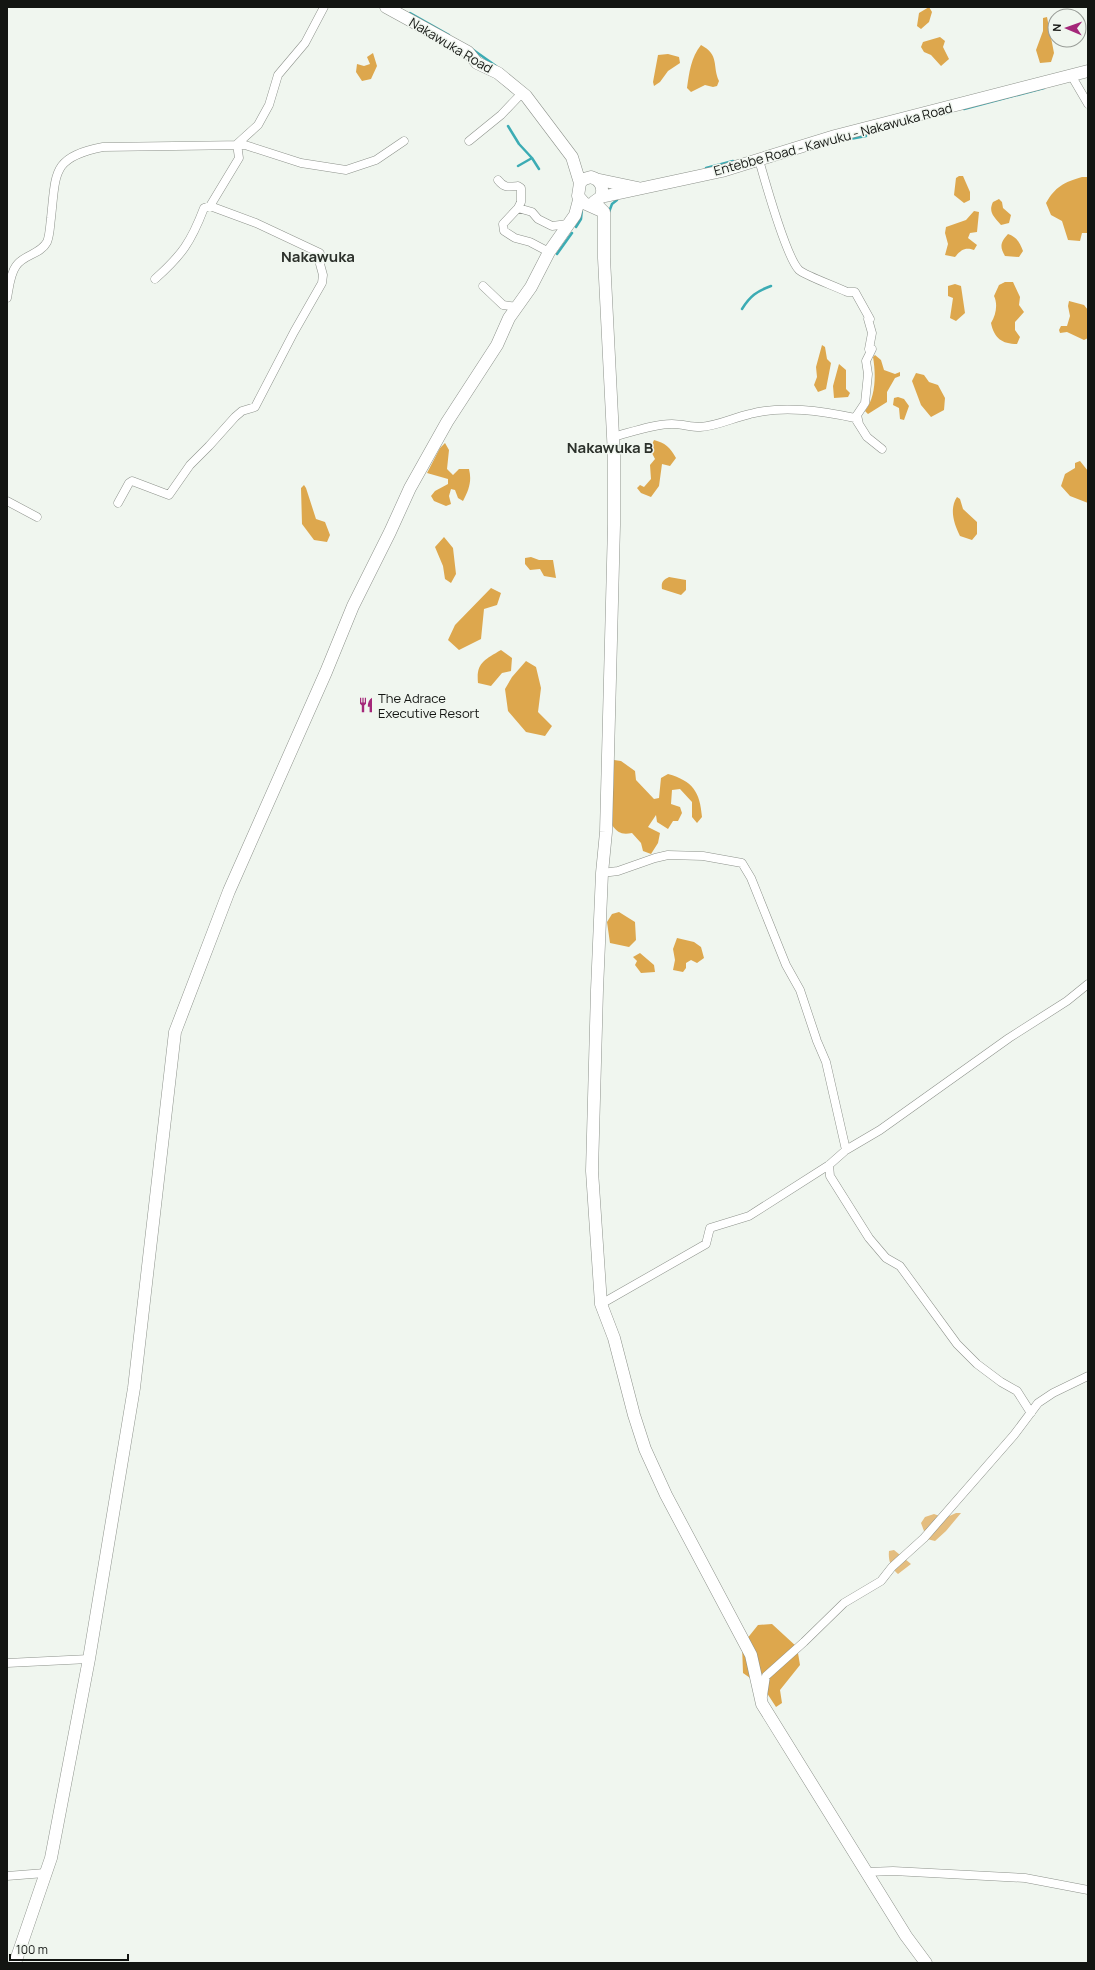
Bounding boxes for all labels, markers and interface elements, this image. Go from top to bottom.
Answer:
north arrow [1047,8,1087,48]
street label: Nakawuka Road [406,13,496,77]
text: N [1049,23,1064,32]
street label: Entebbe Road - Kawuku - Nakawuka Road [712,98,954,180]
district label: Nakawuka [281,246,355,267]
district label: Nakawuka B [567,437,654,458]
place label: The Adrace Executive Resort [378,689,480,722]
restaurant icon: The Adrace Executive Resort [357,696,375,714]
scale bar [10,1936,128,1962]
text: 100 m [16,1941,48,1958]

